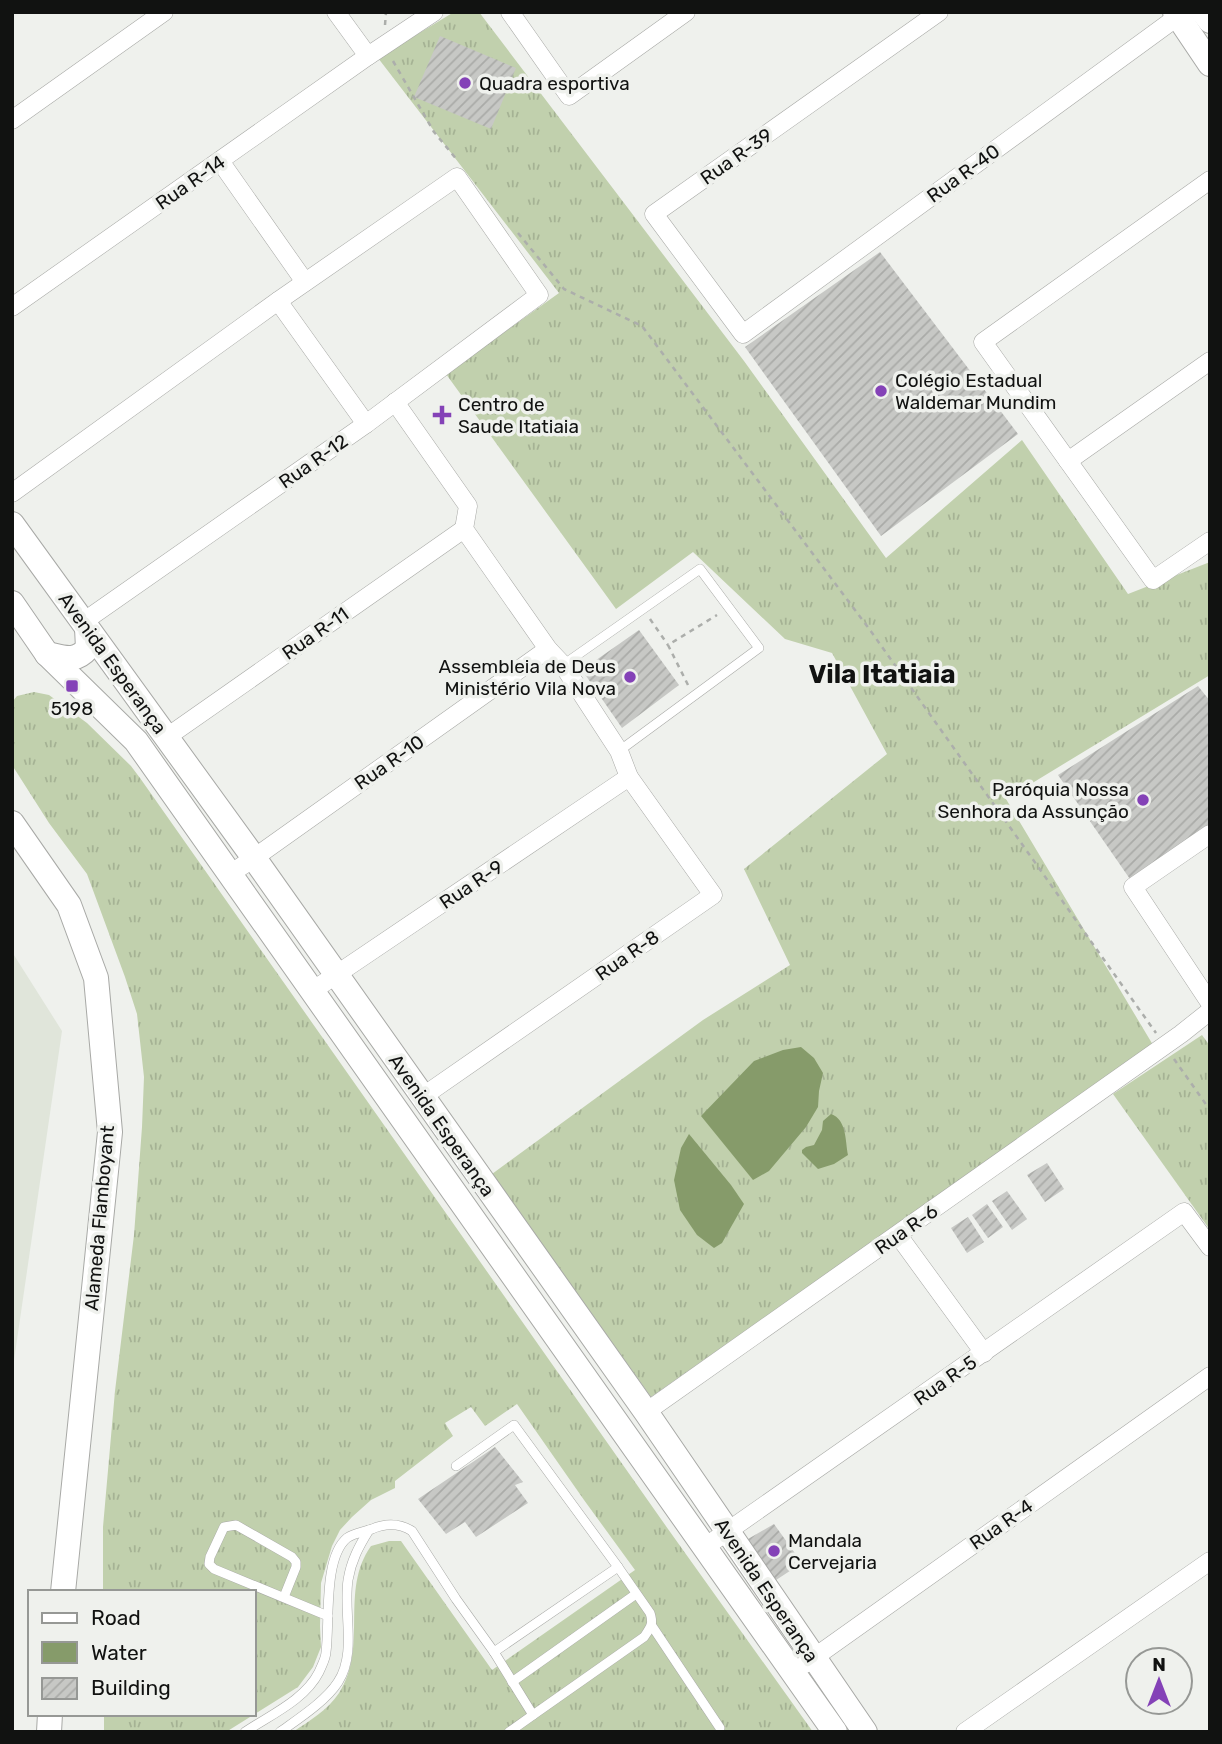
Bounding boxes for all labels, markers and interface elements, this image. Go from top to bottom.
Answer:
place label: Quadra esportiva [479,72,630,95]
marker: Quadra esportiva [457,75,473,91]
street label: Rua R-39 [696,123,777,190]
street label: Rua R-40 [922,139,1004,207]
street label: Rua R-14 [151,150,230,215]
place label: Colégio Estadual Waldemar Mundim [895,369,1057,414]
marker: Colégio Estadual Waldemar Mundim [873,383,889,399]
place label: Centro de Saude Itatiaia [458,393,579,438]
marker: Centro de Saude Itatiaia [432,405,452,425]
street label: Rua R-12 [274,429,352,493]
street label: Avenida Esperança [54,588,171,738]
street label: Rua R-11 [278,602,353,665]
place label: Assembleia de Deus Ministério Vila Nova [439,655,616,700]
district label: Vila Itatiaia [809,659,955,690]
marker: Assembleia de Deus Ministério Vila Nova [622,669,638,685]
marker: 5198 [64,678,80,694]
place label: 5198 [51,697,93,720]
street label: Rua R-10 [350,730,429,795]
place label: Paróquia Nossa Senhora da Assunção [937,778,1129,823]
marker: Paróquia Nossa Senhora da Assunção [1135,792,1151,808]
street label: Rua R-9 [435,855,507,914]
street label: Rua R-8 [591,925,664,986]
street label: Avenida Esperança [384,1050,499,1201]
street label: Alameda Flamboyant [80,1124,119,1312]
street label: Rua R-6 [870,1199,942,1259]
street label: Rua R-5 [909,1351,981,1410]
street label: Rua R-4 [965,1494,1038,1555]
street label: Avenida Esperança [710,1514,823,1667]
place label: Mandala Cervejaria [788,1529,877,1574]
marker: Mandala Cervejaria [766,1543,782,1559]
legend [28,1590,256,1716]
text: Road [91,1605,141,1630]
text: Water [91,1640,147,1665]
north arrow [1124,1646,1194,1716]
text: N [1152,1653,1166,1676]
text: Building [91,1675,171,1700]

